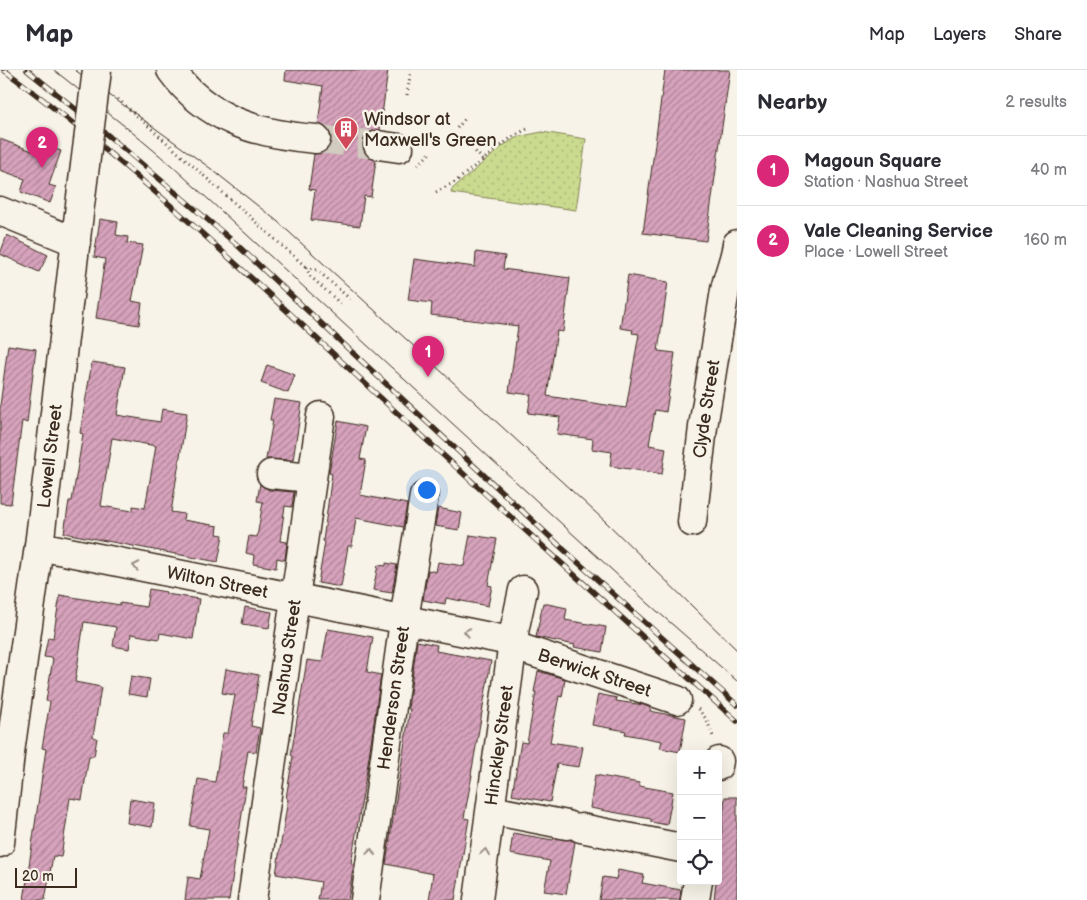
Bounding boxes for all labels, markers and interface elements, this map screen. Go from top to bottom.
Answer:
text: Map [25,20,73,49]
text: Map [869,24,905,45]
text: Layers [933,24,986,45]
text: Share [1014,24,1062,45]
text: Nearby [757,90,827,115]
text: 2 results [1005,93,1067,112]
place label: Windsor at Maxwell's Green [364,109,497,151]
building icon: Windsor at Maxwell's Green [333,116,359,150]
pin: 2 [26,127,58,168]
text: Magoun Square [804,150,941,173]
text: 1 [770,161,776,180]
text: 40 m [1030,161,1067,180]
text: Station · Nashua Street [804,173,968,192]
text: Vale Cleaning Service [804,220,993,243]
text: 2 [768,231,778,250]
text: 160 m [1024,231,1067,250]
text: Place · Lowell Street [804,243,948,262]
pin: 1 [412,336,444,377]
street label: Clyde Street [689,358,725,459]
street label: Lowell Street [34,403,67,509]
your location [414,477,440,503]
one-way arrow [132,561,141,572]
street label: Wilton Street [165,562,270,603]
street label: Nashua Street [268,598,306,717]
street label: Henderson Street [373,624,414,771]
one-way arrow [463,628,472,638]
street label: Berwick Street [535,645,654,702]
street label: Hinckley Street [481,684,518,807]
map controls [677,750,722,885]
button: + [677,750,722,795]
button: − [677,795,722,840]
button: locate [677,840,722,885]
one-way arrow [366,847,376,856]
one-way arrow [479,847,489,856]
scale bar [15,865,78,888]
text: 20 m [22,868,54,885]

